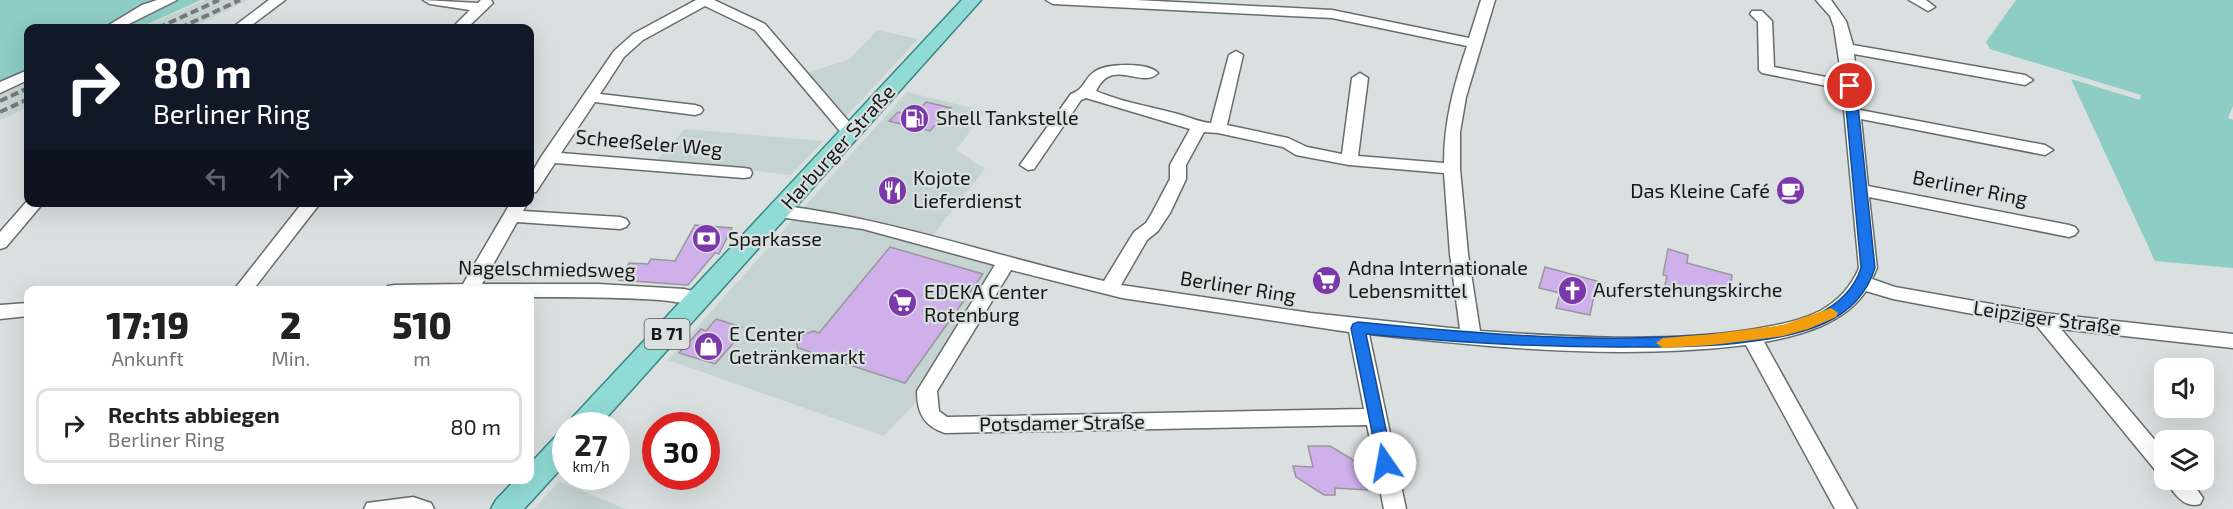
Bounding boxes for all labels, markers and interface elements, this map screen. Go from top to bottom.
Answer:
text: 80 m [153,46,252,96]
icon: right [54,48,132,126]
pin [1824,60,1875,111]
icon: arrive [1833,69,1866,102]
street label: Harburger Straße [775,79,899,213]
text: Berliner Ring [153,97,310,129]
fuel station icon: Shell Tankstelle [899,102,931,134]
place label: Shell Tankstelle [936,105,1079,129]
street label: Scheeßeler Weg [575,124,724,160]
icon: left [200,162,233,195]
icon: ahead [263,162,296,195]
icon: right [326,162,359,195]
street label: Berliner Ring [1911,164,2030,210]
place label: Kojote Lieferdienst [913,165,1022,212]
restaurant icon: Kojote Lieferdienst [876,174,908,206]
cafe icon: Das Kleine Café [1775,175,1807,207]
place label: Das Kleine Café [1630,178,1770,202]
bank icon: Sparkasse [691,223,723,255]
place label: Sparkasse [728,226,822,250]
street label: Nagelschmiedsweg [458,254,636,282]
place label: Adna Internationale Lebensmittel [1348,255,1528,302]
supermarket icon: Adna Internationale Lebensmittel [1311,264,1343,296]
street label: Berliner Ring [1179,265,1298,307]
church icon: Auferstehungskirche [1556,274,1588,306]
place label: Auferstehungskirche [1593,277,1783,301]
place label: EDEKA Center Rotenburg [924,279,1048,326]
supermarket icon: EDEKA Center Rotenburg [887,287,919,319]
street label: Leipziger Straße [1972,295,2122,339]
text: 17:19 [106,303,189,346]
text: 2 [280,303,301,346]
text: 510 [392,303,452,346]
road number: B 71 [644,319,690,349]
place label: E Center Getränkemarkt [729,321,866,368]
shop icon: E Center Getränkemarkt [692,330,724,362]
text: Ankunft [111,346,184,370]
text: Min. [271,346,310,370]
text: m [413,346,431,370]
map controls [2154,358,2214,490]
button: sound [2154,358,2214,418]
text: Rechts abbiegen [108,401,280,427]
icon: right [57,409,90,442]
street label: Potsdamer Straße [979,409,1145,435]
speed limit sign: 30 [642,412,720,490]
text: 80 m [450,413,501,439]
text: 27 [574,426,608,462]
text: Berliner Ring [108,427,225,451]
button: layers [2154,430,2214,490]
position arrow [1353,431,1417,495]
text: km/h [572,457,610,475]

